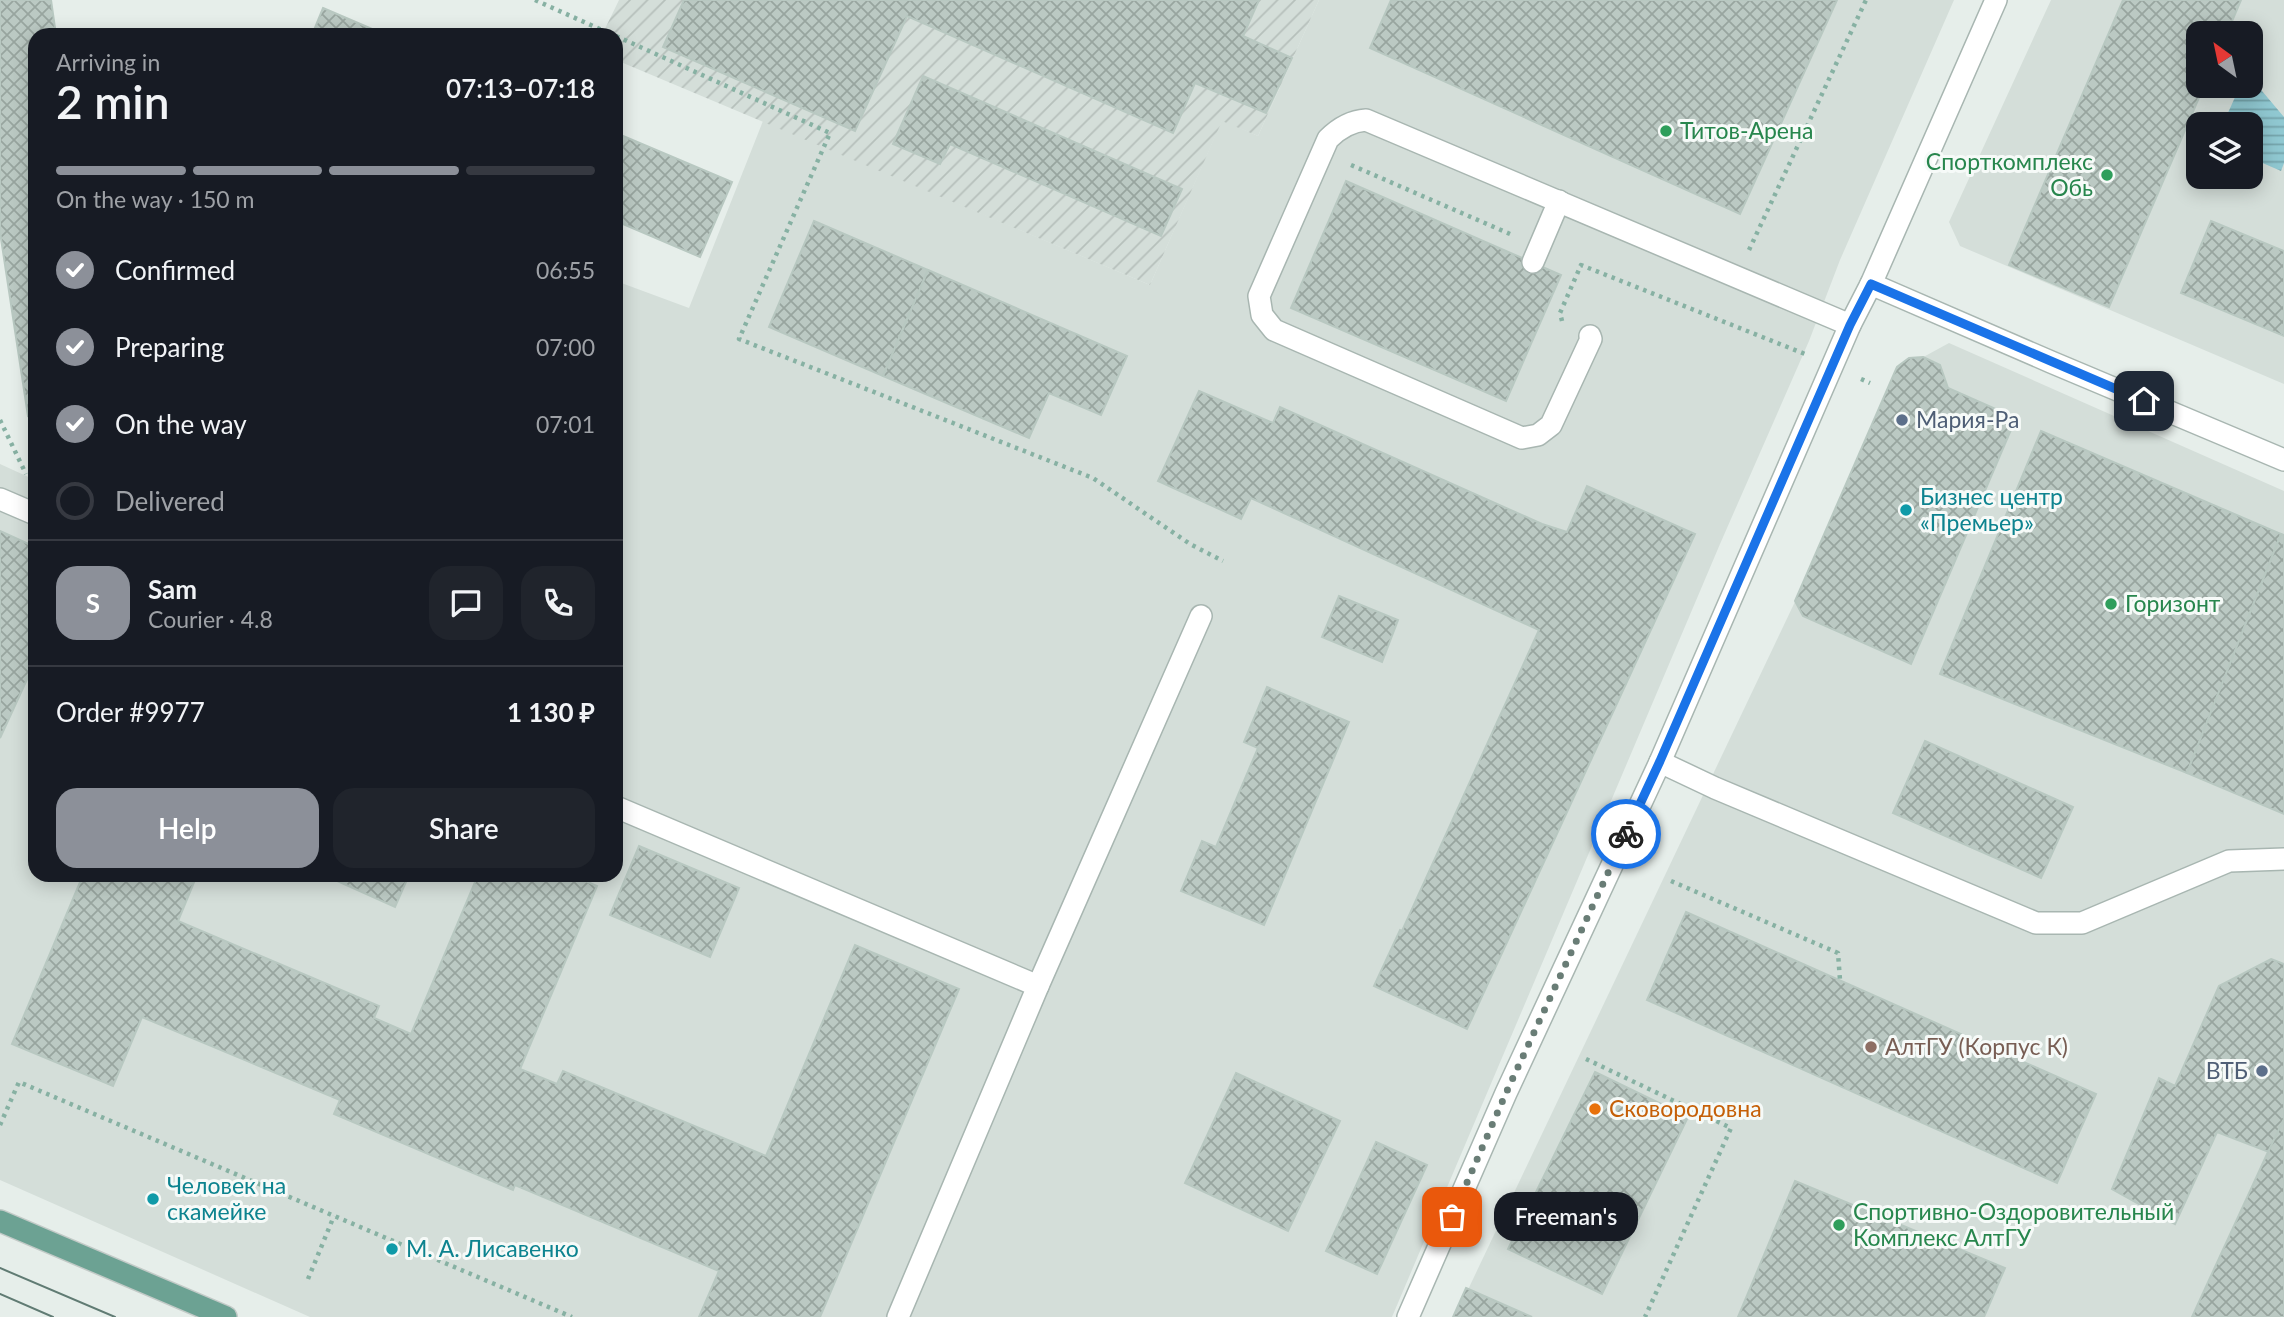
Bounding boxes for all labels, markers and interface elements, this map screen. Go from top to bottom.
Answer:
north arrow [2186,21,2263,98]
map controls [2186,21,2263,189]
text: Arriving in [56,48,160,76]
text: 07:13–07:18 [446,72,595,104]
text: 2 min [56,74,170,129]
button: layers [2186,112,2263,189]
place label: Титов-Арена [1680,116,1813,144]
marker: Титов-Арена [1658,123,1674,139]
place label: Спорткомплекс Обь [1926,147,2093,201]
marker: Спорткомплекс Обь [2099,167,2115,183]
text: On the way · 150 m [56,185,255,213]
icon: check [56,251,94,289]
text: Confirmed [115,254,235,286]
text: 06:55 [536,256,595,284]
icon: check [56,328,94,366]
text: Preparing [115,331,224,363]
text: 07:00 [536,333,595,361]
pin [2114,371,2174,431]
icon: home [2125,382,2163,420]
icon: check [56,405,94,443]
place label: Мария-Ра [1916,405,2019,433]
text: On the way [115,408,247,440]
text: 07:01 [536,410,595,438]
marker: Мария-Ра [1894,412,1910,428]
place label: Бизнес центр «Премьер» [1920,482,2063,536]
text: Delivered [115,485,225,517]
marker: Бизнес центр «Премьер» [1898,502,1914,518]
button: chat [429,566,503,640]
button: phone [521,566,595,640]
text: Sam [148,573,197,605]
text: S [86,587,100,619]
place label: Горизонт [2125,589,2221,617]
marker: Горизонт [2103,596,2119,612]
text: Courier · 4.8 [148,605,273,633]
text: Order #9977 [56,696,205,728]
text: 1 130 ₽ [507,696,595,728]
button: Help [56,788,319,868]
button: Share [333,788,595,868]
courier [1591,799,1661,869]
icon: bike [1607,815,1645,853]
place label: АлтГУ (Корпус К) [1885,1032,2068,1060]
marker: АлтГУ (Корпус К) [1863,1039,1879,1055]
place label: ВТБ [2206,1056,2248,1084]
marker: ВТБ [2254,1063,2270,1079]
place label: Сковородовна [1609,1094,1762,1122]
marker: Сковородовна [1587,1101,1603,1117]
place label: Человек на скамейке [167,1171,286,1225]
pin [1422,1187,1482,1247]
marker: Человек на скамейке [145,1191,161,1207]
callout: Freeman's [1494,1192,1638,1242]
place label: Спортивно-Оздоровительный Комплекс АлтГУ [1853,1197,2174,1251]
icon: bag [1433,1198,1471,1236]
text: Freeman's [1515,1202,1617,1230]
marker: Спортивно-Оздоровительный Комплекс АлтГУ [1831,1217,1847,1233]
place label: М. А. Лисавенко [406,1234,579,1262]
marker: М. А. Лисавенко [384,1241,400,1257]

